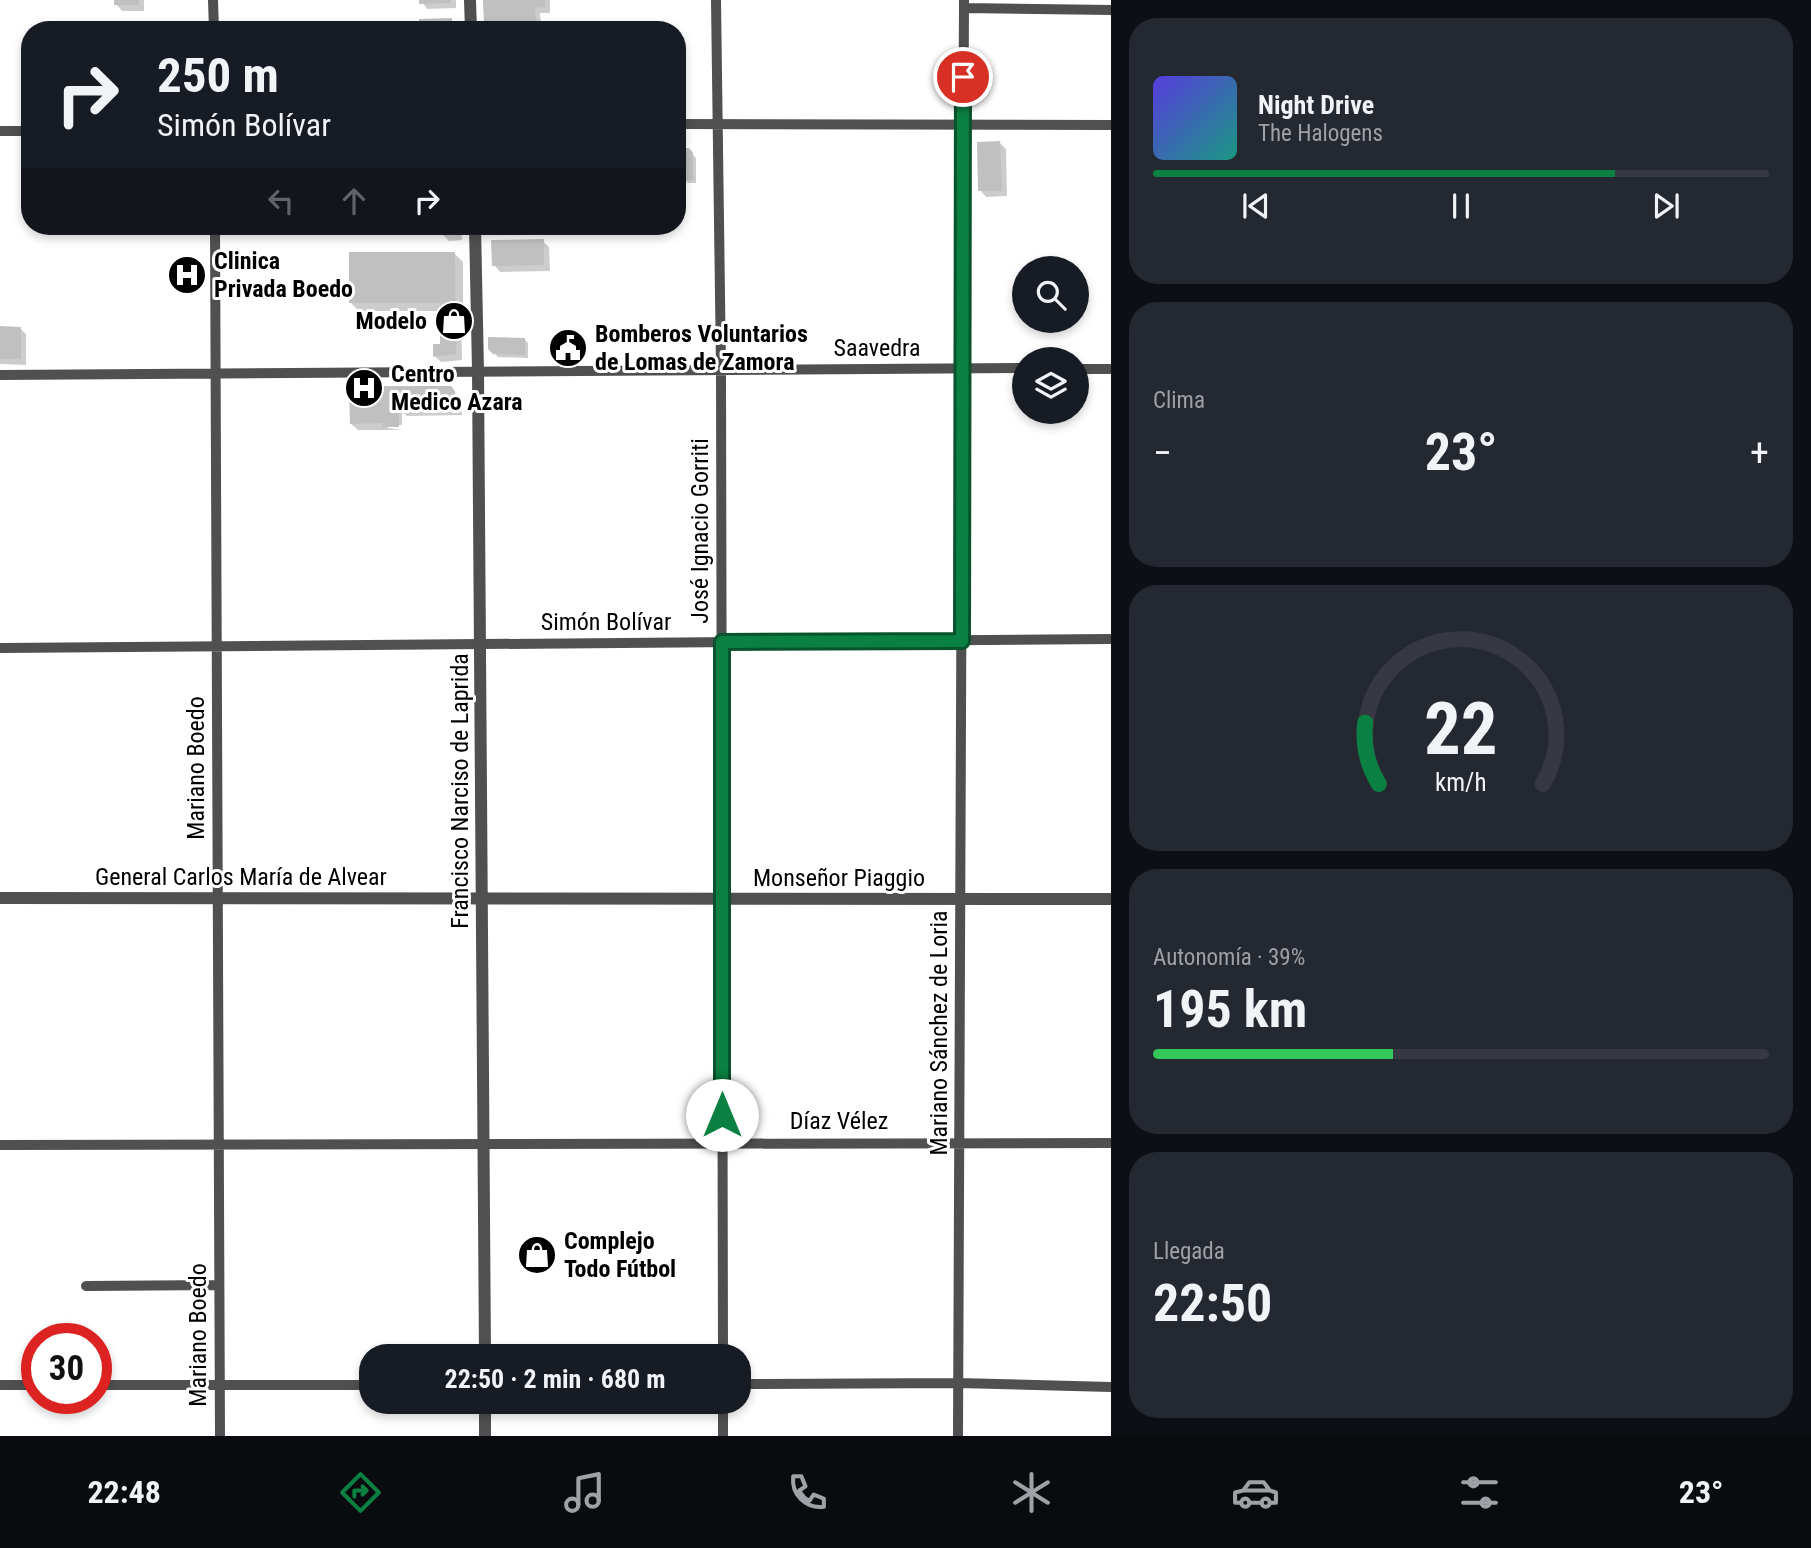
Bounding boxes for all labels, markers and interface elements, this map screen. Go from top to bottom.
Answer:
text: 250 m [157,47,279,104]
pin [933,47,993,107]
icon: right [42,49,133,140]
icon: arrive [944,58,982,96]
text: Night Drive [1258,90,1374,120]
text: Simón Bolívar [157,106,331,144]
text: The Halogens [1258,120,1383,147]
icon: left [262,182,300,220]
icon: ahead [335,182,373,220]
icon: right [408,182,446,220]
icon: previous [1237,187,1275,225]
icon: pause [1442,187,1480,225]
icon: next [1647,187,1685,225]
place label: Clinica Privada Boedo [214,247,353,303]
hospital icon: Clinica Privada Boedo [166,254,208,296]
map controls [1012,256,1089,424]
button: search [1012,256,1089,333]
shop icon: Modelo [433,300,475,342]
place label: Modelo [355,307,427,335]
place label: Bomberos Voluntarios de Lomas de Zamora [595,320,808,376]
public building icon: Bomberos Voluntarios de Lomas de Zamora [547,327,589,369]
street label: Saavedra [834,334,920,362]
button: layers [1012,347,1089,424]
place label: Centro Medico Azara [391,360,523,416]
hospital icon: Centro Medico Azara [343,367,385,409]
text: Clima [1153,387,1205,414]
text: 23° [1425,422,1497,483]
text: − [1153,431,1172,475]
text: + [1750,431,1769,475]
street label: José Ignacio Gorriti [686,438,714,624]
street label: Simón Bolívar [541,608,671,636]
street label: Francisco Narciso de Laprida [446,653,474,929]
text: 22 [1424,686,1498,772]
street label: Mariano Boedo [182,696,210,840]
text: km/h [1435,768,1487,797]
street label: General Carlos María de Alvear [95,863,387,891]
street label: Monseñor Piaggio [753,864,925,892]
street label: Mariano Sánchez de Loria [925,910,953,1156]
text: Autonomía · 39% [1153,944,1305,971]
text: 195 km [1153,979,1307,1040]
position arrow [685,1078,759,1152]
street label: Díaz Vélez [790,1107,888,1135]
place label: Complejo Todo Fútbol [564,1227,676,1283]
shop icon: Complejo Todo Fútbol [516,1234,558,1276]
text: Llegada [1153,1238,1225,1265]
street label: Mariano Boedo [184,1263,212,1407]
text: 22:50 [1153,1273,1272,1334]
speed limit sign: 30 [21,1323,112,1414]
text: 22:50 · 2 min · 680 m [445,1364,665,1394]
icon: directions [336,1468,385,1517]
icon: music [560,1468,609,1517]
icon: phone [783,1468,832,1517]
icon: climate [1007,1468,1056,1517]
icon: car [1231,1468,1280,1517]
icon: filters [1455,1468,1504,1517]
text: 22:48 [87,1473,161,1511]
text: 23° [1679,1473,1724,1511]

